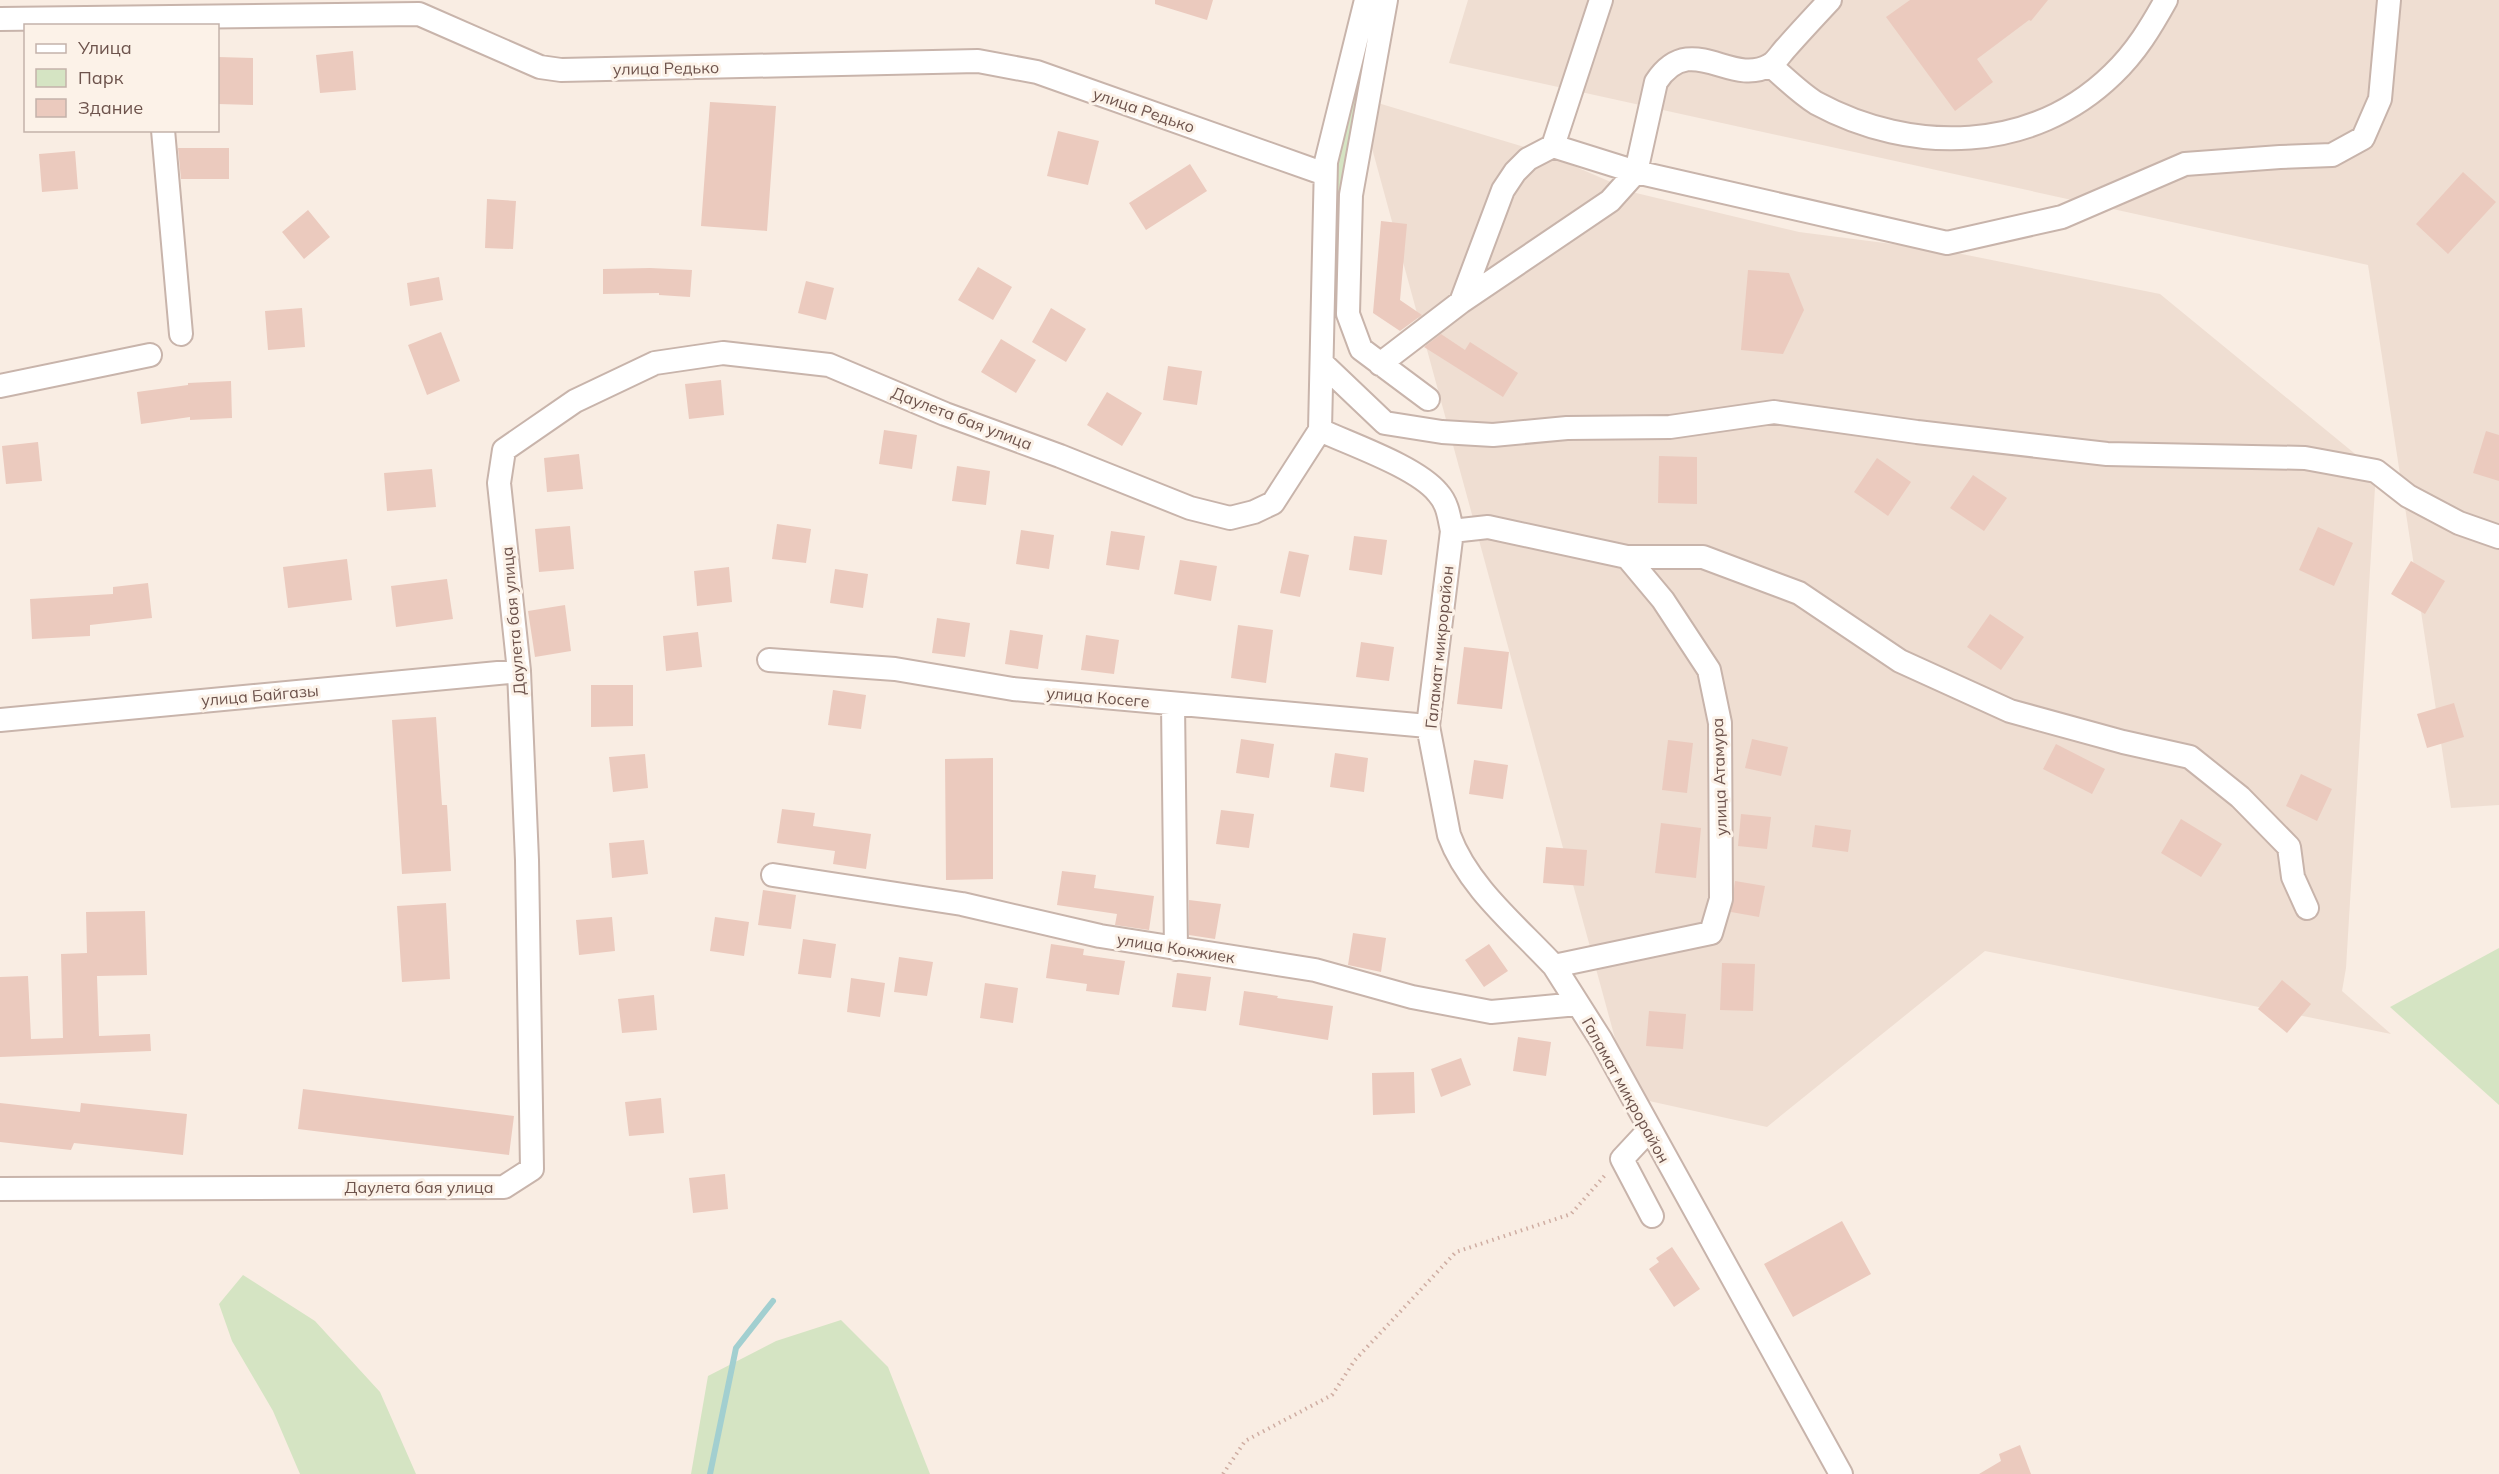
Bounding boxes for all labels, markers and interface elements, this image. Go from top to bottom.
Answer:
legend [24,24,219,132]
text: Улица [77,36,132,59]
street label: улица Редько [613,57,719,79]
text: Парк [78,66,124,89]
street label: улица Редько [1091,83,1197,137]
text: Здание [78,96,143,119]
street label: Даулета бая улица [889,382,1035,454]
street label: Даулета бая улица [497,546,529,696]
street label: Галамат микрорайон [1421,565,1457,729]
street label: улица Байгазы [200,680,320,710]
street label: улица Косеге [1046,683,1151,711]
street label: улица Атамура [1707,718,1731,836]
street label: улица Кокжиек [1116,929,1237,967]
street label: Галамат микрорайон [1578,1014,1674,1166]
street label: Даулета бая улица [345,1177,493,1197]

